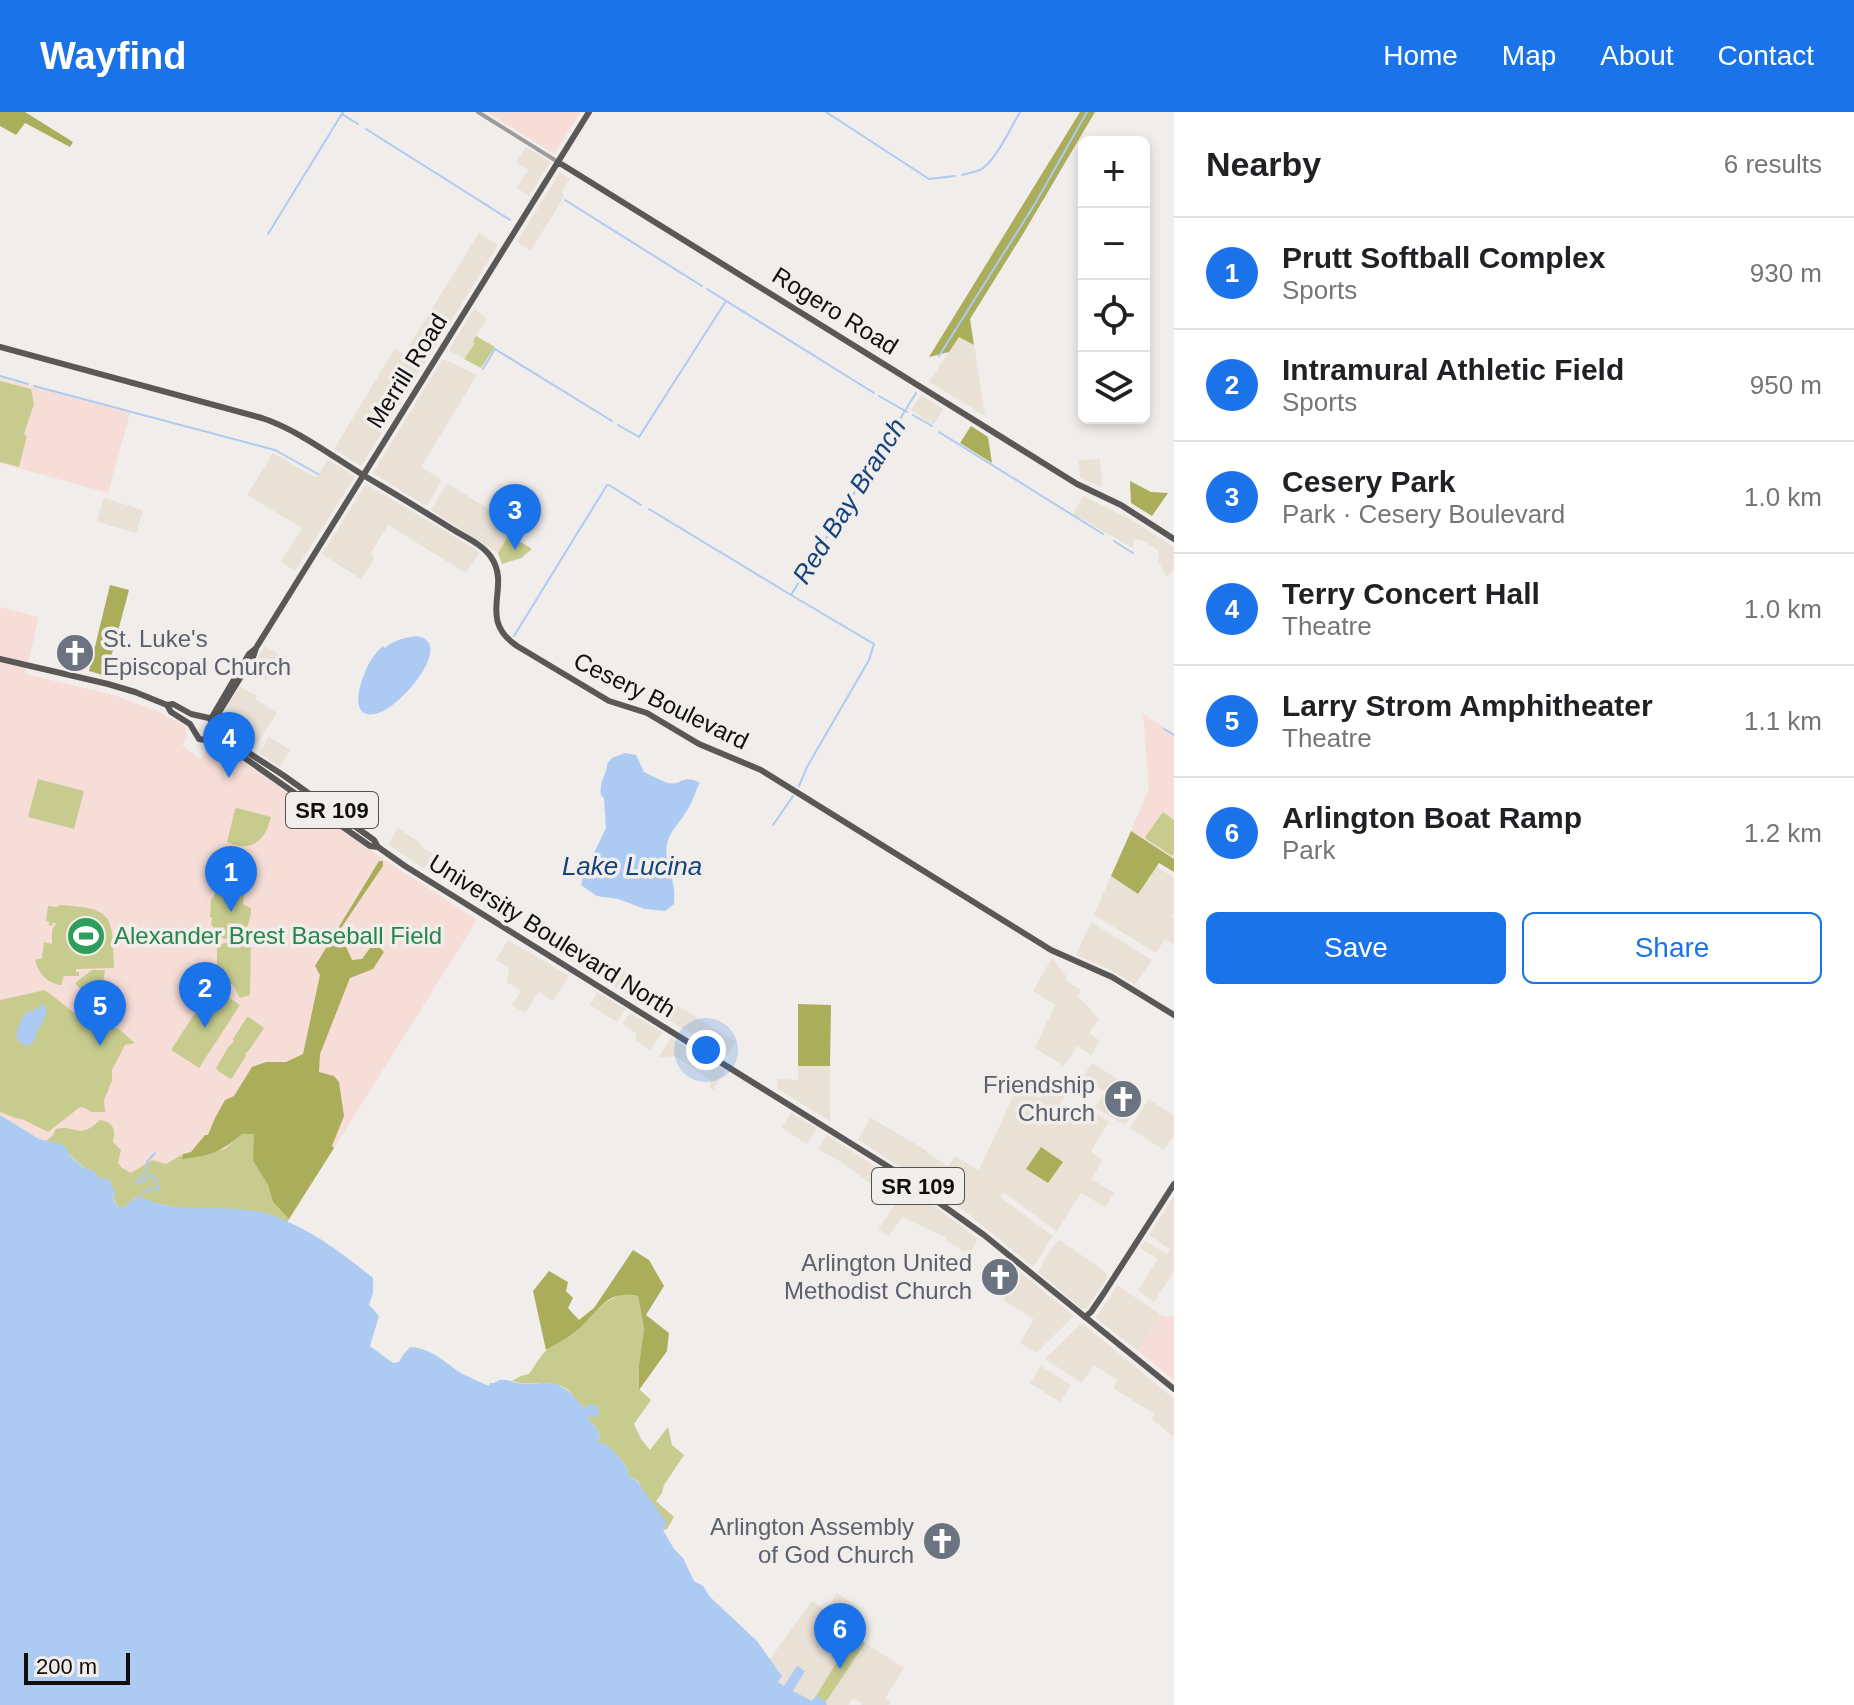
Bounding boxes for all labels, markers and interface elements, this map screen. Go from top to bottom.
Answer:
text: Wayfind [40,35,186,77]
text: Home [1383,40,1458,71]
text: Map [1502,40,1556,71]
text: About [1600,40,1674,71]
text: Contact [1718,40,1814,71]
map controls [1078,136,1150,424]
button: + [1078,136,1150,208]
text: Nearby [1206,145,1321,183]
text: 6 results [1724,149,1822,179]
button: − [1078,208,1150,280]
text: Prutt Softball Complex [1282,241,1605,274]
text: 1 [1225,258,1239,288]
text: 930 m [1750,258,1822,288]
street label: Rogero Road [768,261,903,360]
text: Sports [1282,275,1357,305]
button: locate [1078,280,1150,352]
street label: Merrill Road [361,309,452,433]
button: layers [1078,352,1150,424]
text: Intramural Athletic Field [1282,353,1624,386]
text: 2 [1225,370,1239,400]
text: 950 m [1750,370,1822,400]
text: Sports [1282,387,1357,417]
water label: Red Bay Branch [786,413,912,589]
text: Cesery Park [1282,465,1455,498]
text: 3 [1225,482,1239,512]
text: 1.0 km [1744,482,1822,512]
pin: 3 [489,484,541,550]
text: Park · Cesery Boulevard [1282,499,1565,529]
text: Terry Concert Hall [1282,577,1540,610]
text: 4 [1225,594,1239,624]
text: 1.0 km [1744,594,1822,624]
text: Theatre [1282,611,1372,641]
place label: St. Luke's Episcopal Church [103,625,291,680]
church icon: St. Luke's Episcopal Church [54,632,96,674]
street label: Cesery Boulevard [570,647,753,754]
text: Larry Strom Amphitheater [1282,689,1653,722]
text: 5 [1225,706,1239,736]
text: 1.1 km [1744,706,1822,736]
pin: 4 [203,712,255,778]
text: Theatre [1282,723,1372,753]
road number: SR 109 [286,792,378,828]
text: Arlington Boat Ramp [1282,801,1582,834]
text: 6 [1225,818,1239,848]
text: 1.2 km [1744,818,1822,848]
text: Park [1282,835,1335,865]
pin: 1 [205,846,257,912]
street label: University Boulevard North [424,848,680,1023]
water label: Lake Lucina [562,851,702,881]
button: Save [1206,912,1506,984]
button: Share [1522,912,1822,984]
sports icon: Alexander Brest Baseball Field [65,915,107,957]
place label: Alexander Brest Baseball Field [114,922,442,949]
pin: 2 [179,962,231,1028]
pin: 5 [74,980,126,1046]
your location [686,1030,726,1070]
place label: Friendship Church [983,1071,1095,1126]
church icon: Friendship Church [1102,1078,1144,1120]
road number: SR 109 [872,1168,964,1204]
place label: Arlington United Methodist Church [784,1249,972,1304]
church icon: Arlington United Methodist Church [979,1256,1021,1298]
place label: Arlington Assembly of God Church [710,1513,914,1568]
church icon: Arlington Assembly of God Church [921,1520,963,1562]
pin: 6 [814,1603,866,1669]
scale bar [24,1649,130,1685]
text: 200 m [36,1654,97,1679]

